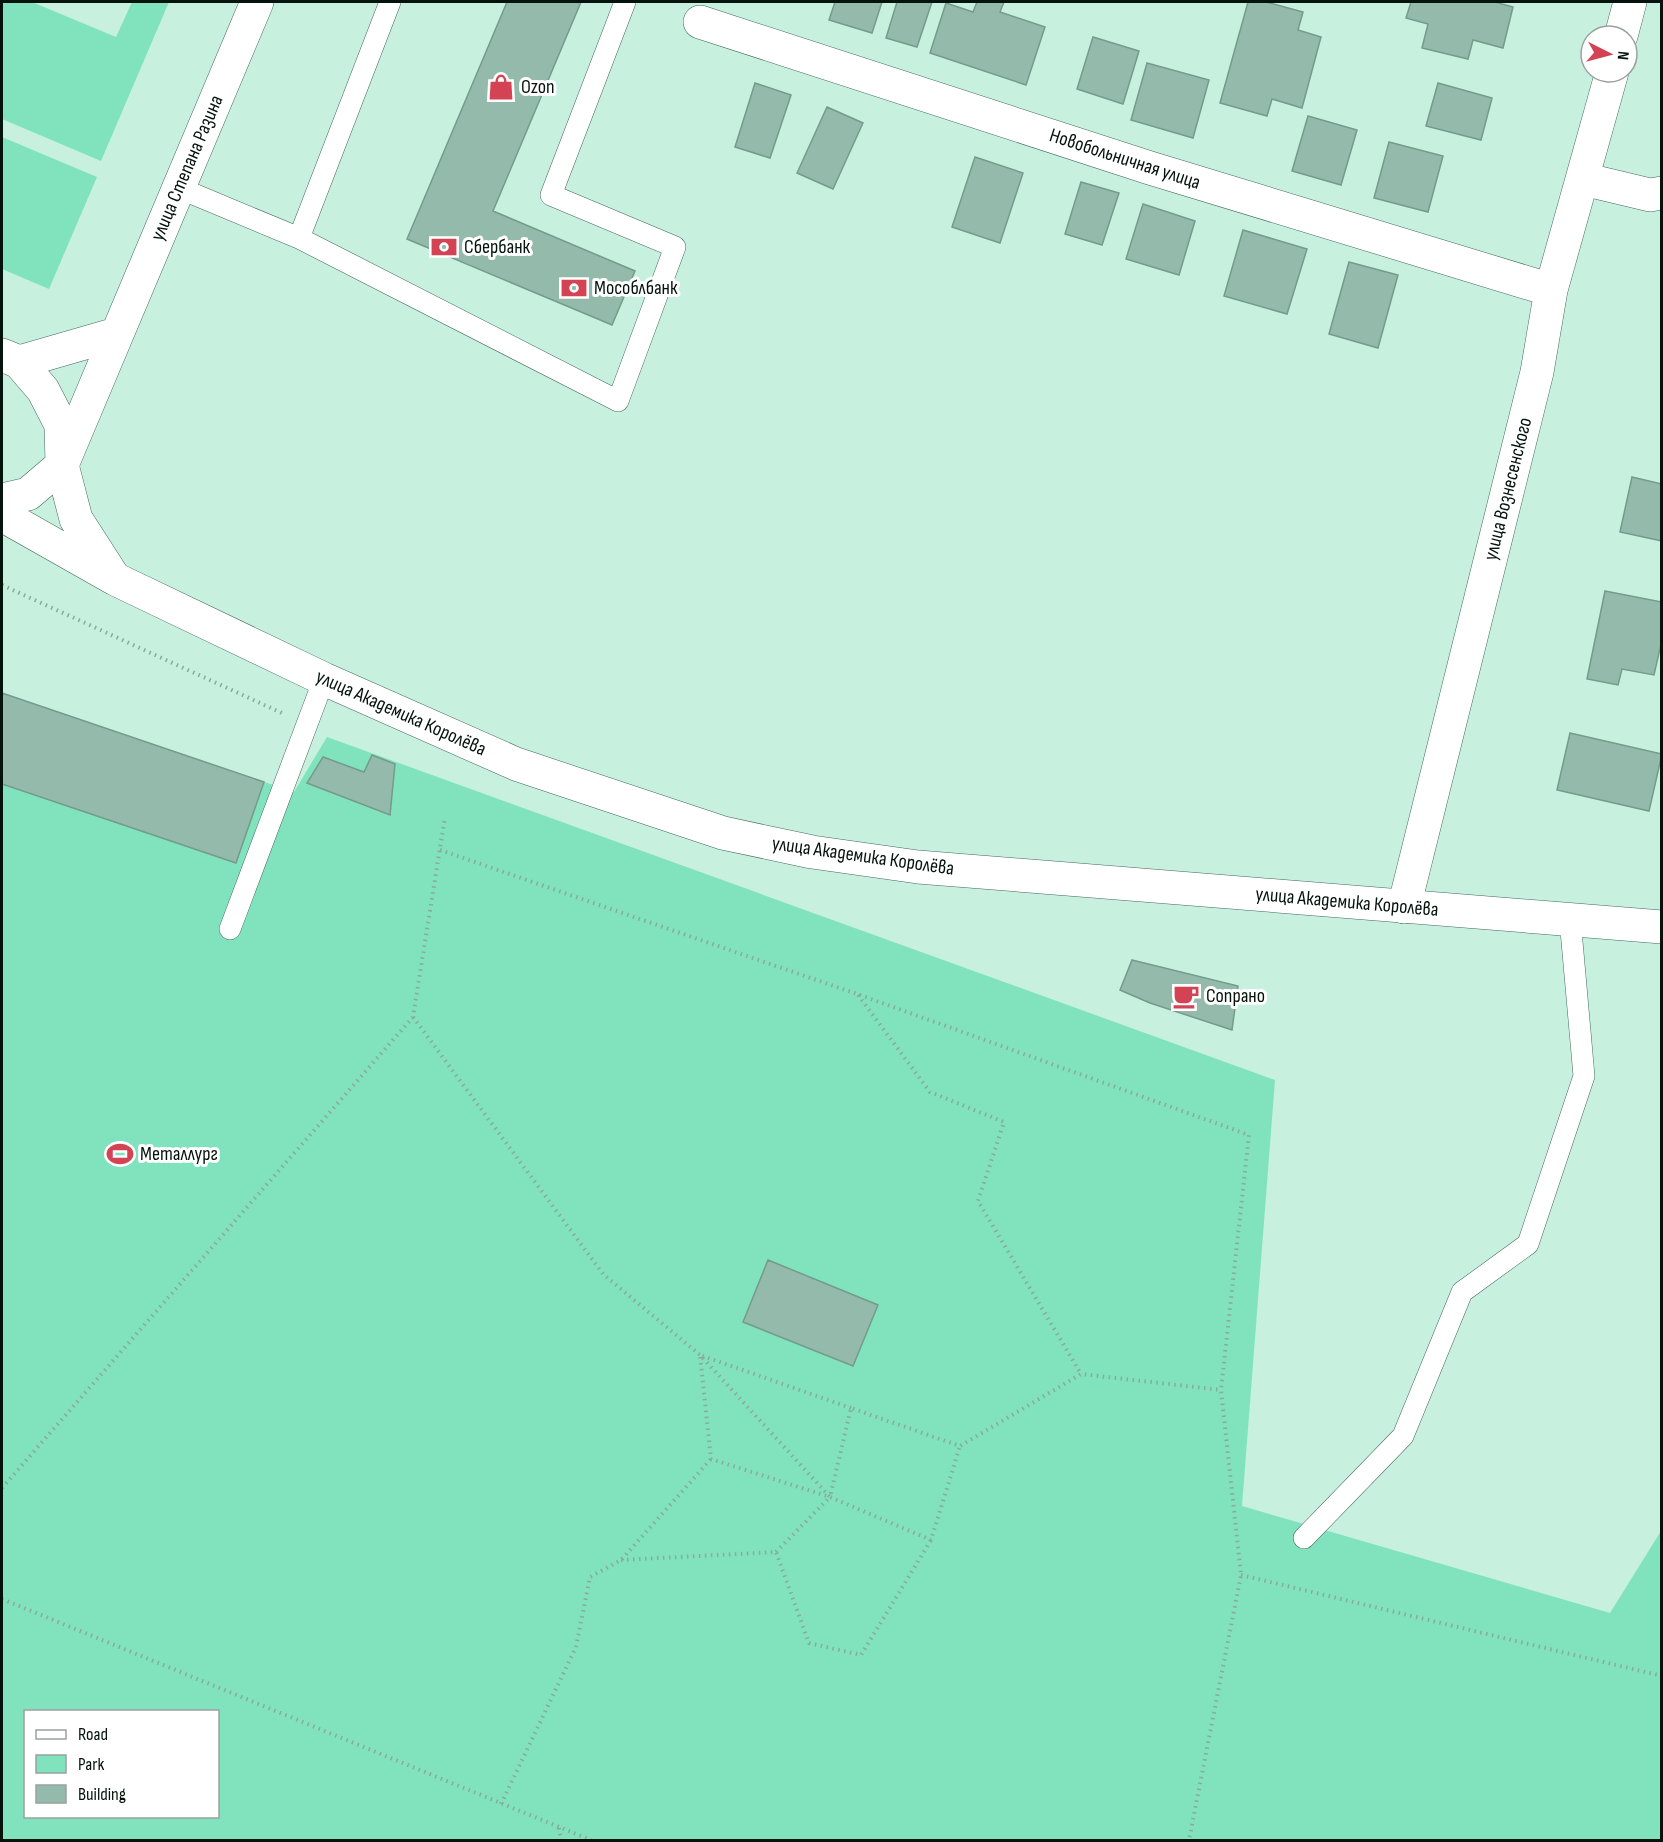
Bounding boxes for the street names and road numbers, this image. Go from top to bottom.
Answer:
street label: улица Степана Разина [146,92,228,244]
street label: Новобольничная улица [1046,123,1204,195]
street label: улица Вознесенского [1479,415,1537,563]
street label: улица Академика Королёва [312,665,490,761]
street label: улица Академика Королёва [770,831,956,881]
street label: улица Академика Королёва [1254,882,1440,922]

